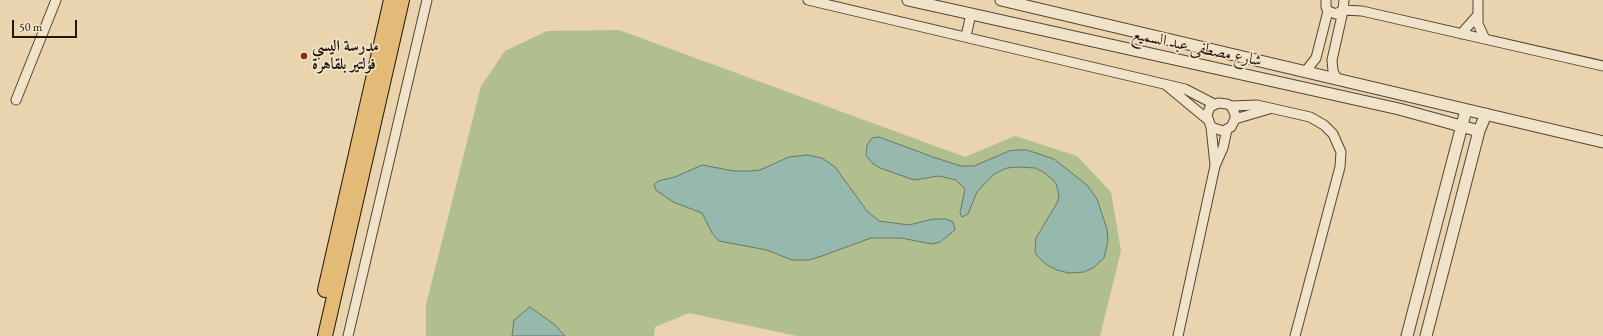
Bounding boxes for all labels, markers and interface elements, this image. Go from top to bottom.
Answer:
scale bar [14,12,79,38]
text: 50 m [19,19,42,35]
street label: شارع مصطفى عبد السميع [1130,25,1264,71]
place label: مدرسة اليسي فولتير بلقاهرة [312,37,379,75]
marker: مدرسة اليسي فولتير بلقاهرة [299,51,309,61]

